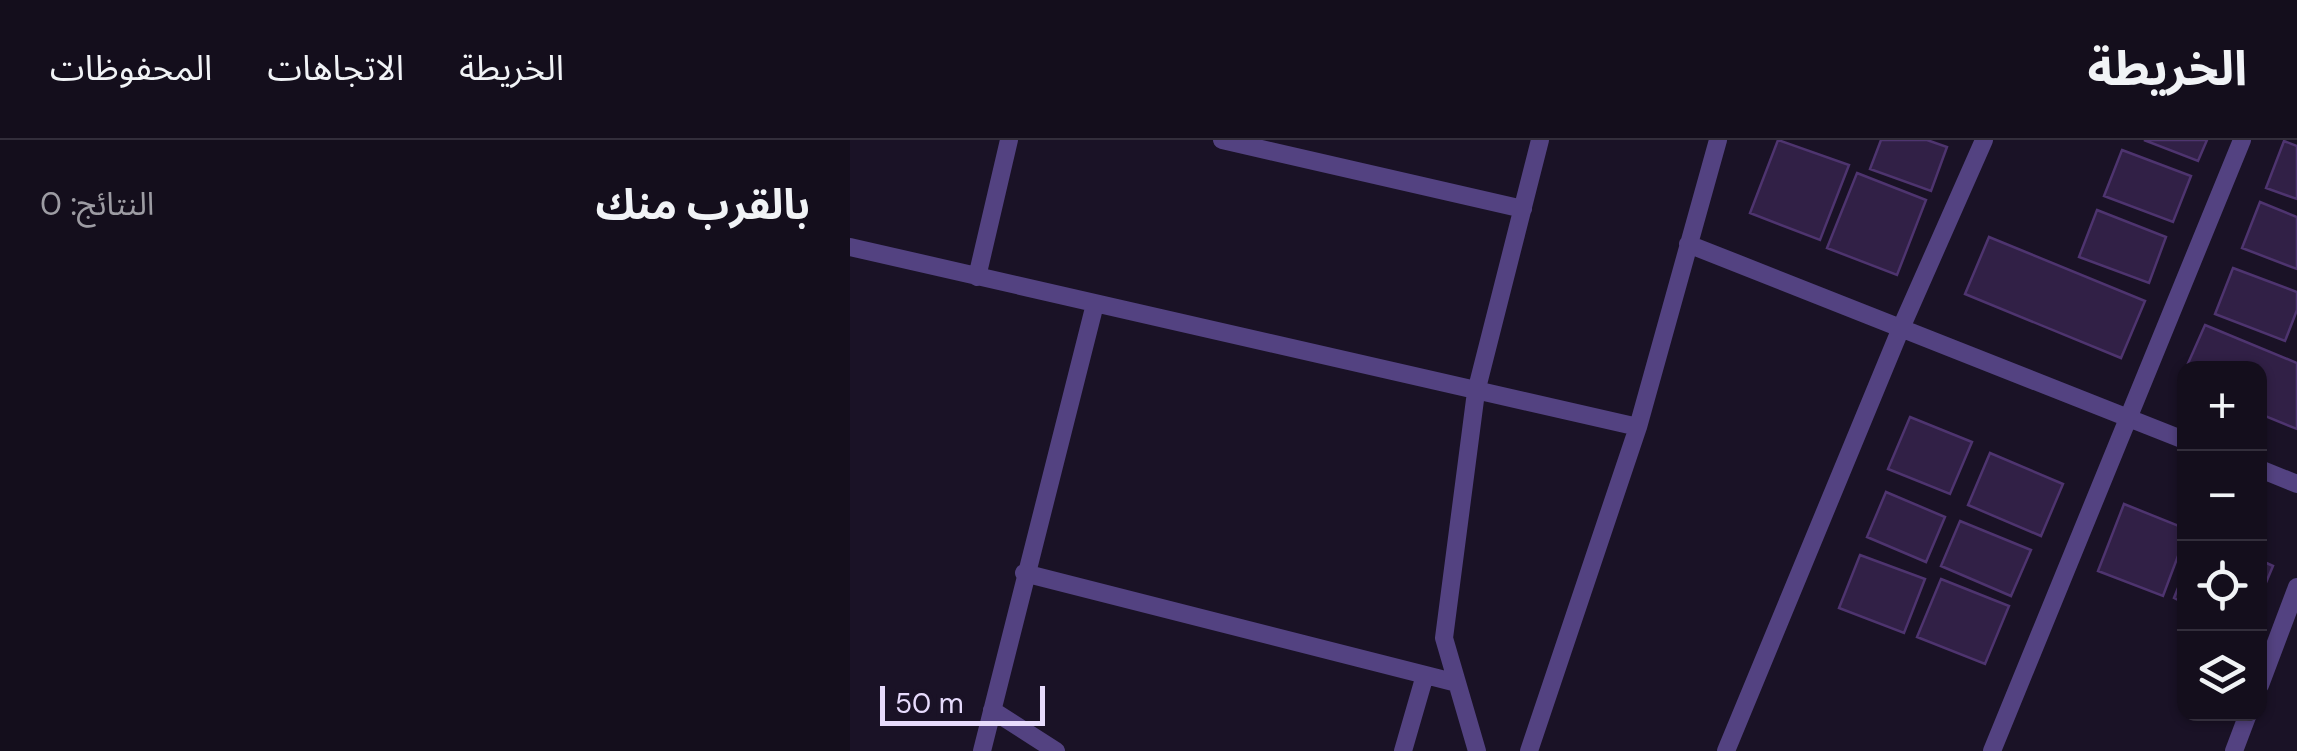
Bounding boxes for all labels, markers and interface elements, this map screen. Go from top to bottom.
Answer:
text: الخريطة [2088,37,2247,100]
text: المحفوظات [50,45,212,91]
text: الاتجاهات [267,45,404,91]
text: الخريطة [459,45,564,91]
text: بالقرب منك [595,177,810,232]
text: النتائج: 0 [40,183,154,225]
map controls [2177,361,2267,721]
button: + [2177,361,2267,451]
button: − [2177,451,2267,541]
button: locate [2177,541,2267,631]
button: layers [2177,631,2267,721]
scale bar [880,681,1045,726]
text: 50 m [895,685,964,722]

